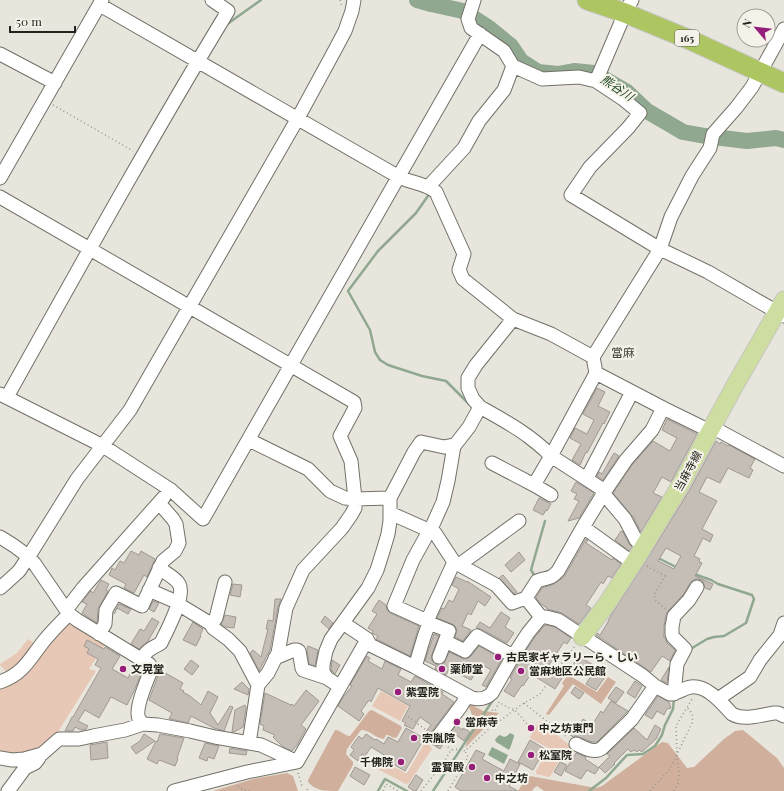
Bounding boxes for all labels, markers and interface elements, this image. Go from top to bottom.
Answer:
scale bar [10,8,75,34]
north arrow [736,8,776,48]
text: 50 m [16,13,42,29]
text: N [738,16,755,30]
road number: 165 [675,30,699,46]
water label: 熊谷川 [598,70,639,105]
district label: 當麻 [611,344,635,360]
street label: 当麻寺線 [670,448,705,494]
place label: 古民家ギャラリーら・しい [506,649,638,664]
marker: 古民家ギャラリーら・しい [493,652,503,662]
place label: 文晃堂 [131,661,164,676]
place label: 薬師堂 [450,661,483,676]
place label: 當麻地区公民館 [529,663,606,678]
marker: 文晃堂 [118,664,128,674]
marker: 薬師堂 [437,664,447,674]
marker: 當麻地区公民館 [516,666,526,676]
place label: 紫雲院 [406,684,439,699]
marker: 紫雲院 [393,687,403,697]
place label: 當麻寺 [465,714,498,729]
marker: 當麻寺 [452,717,462,727]
place label: 中之坊東門 [539,720,594,735]
marker: 中之坊東門 [526,723,536,733]
place label: 宗胤院 [422,730,455,745]
marker: 宗胤院 [409,733,419,743]
place label: 松室院 [539,747,572,762]
marker: 松室院 [526,750,536,760]
place label: 千佛院 [360,754,393,769]
marker: 千佛院 [396,757,406,767]
place label: 霊寳殿 [431,759,464,774]
marker: 霊寳殿 [467,762,477,772]
place label: 中之坊 [495,770,528,785]
marker: 中之坊 [482,773,492,783]

